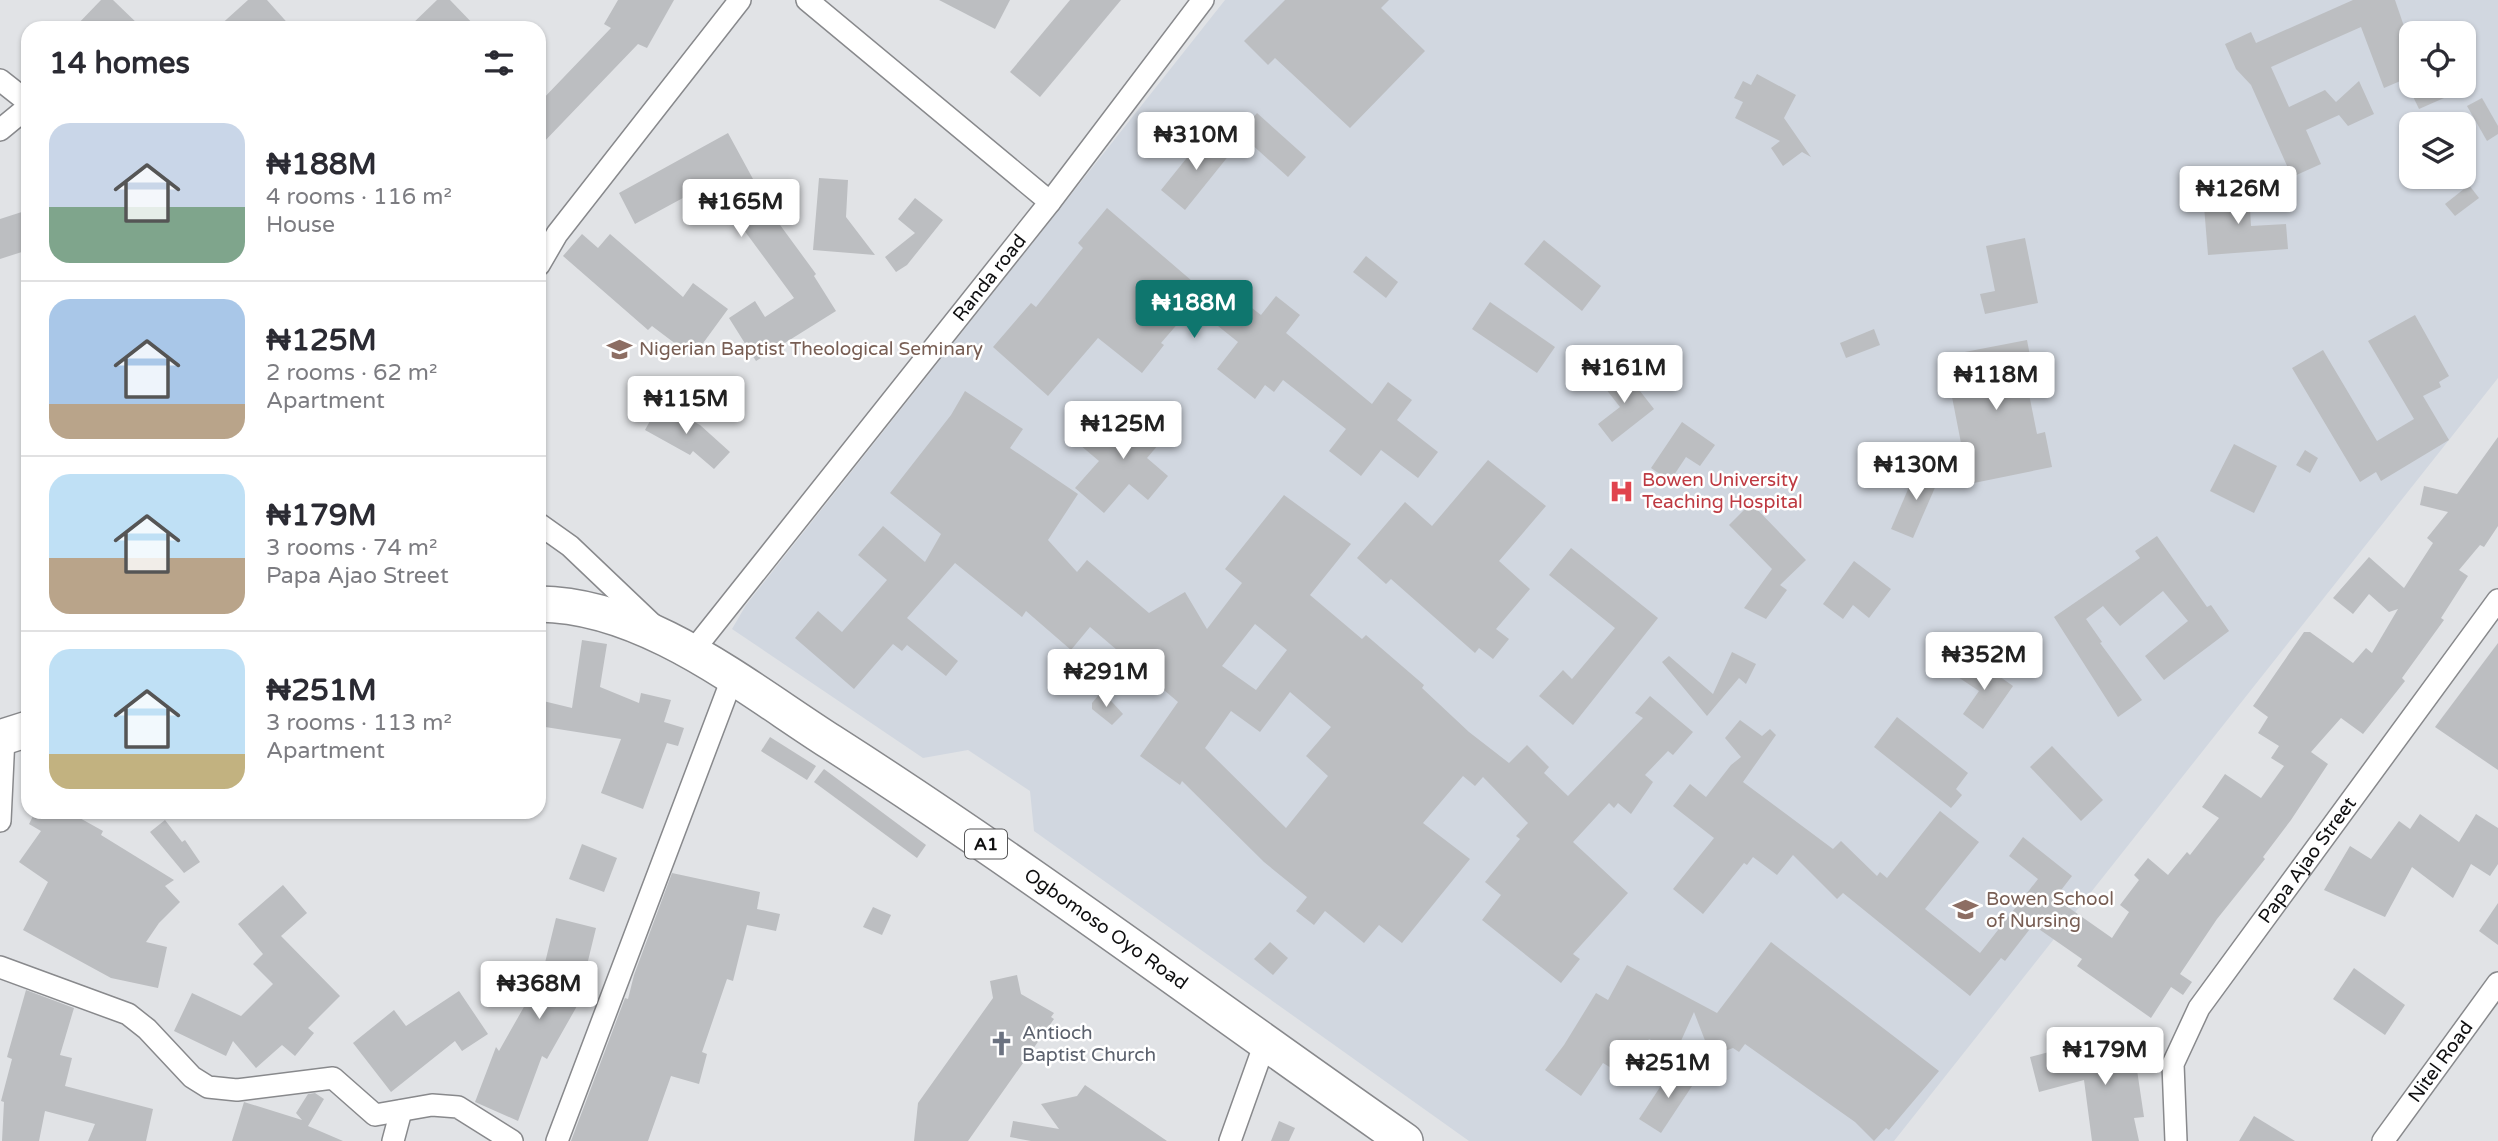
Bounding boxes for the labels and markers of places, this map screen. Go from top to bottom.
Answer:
pin: ₦310M [1147,113,1245,172]
pin: ₦126M [2189,166,2287,226]
pin: ₦165M [692,180,790,239]
pin: ₦188M [1145,280,1243,340]
school or university icon: Nigerian Baptist Theological Seminary [605,335,633,363]
place label: Nigerian Baptist Theological Seminary [639,338,983,360]
pin: ₦161M [1575,346,1673,405]
pin: ₦118M [1947,352,2045,412]
pin: ₦115M [637,376,735,436]
pin: ₦125M [1074,402,1172,461]
pin: ₦130M [1867,442,1965,502]
place label: Bowen University Teaching Hospital [1642,469,1803,513]
hospital icon: Bowen University Teaching Hospital [1608,477,1636,505]
pin: ₦352M [1935,632,2033,692]
pin: ₦291M [1057,650,1155,709]
place label: Bowen School of Nursing [1986,888,2114,932]
school or university icon: Bowen School of Nursing [1952,896,1980,924]
pin: ₦368M [490,962,588,1021]
place label: Antioch Baptist Church [1022,1022,1156,1066]
pin: ₦179M [2056,1028,2154,1087]
church icon: Antioch Baptist Church [988,1030,1016,1058]
pin: ₦251M [1619,1040,1717,1100]

